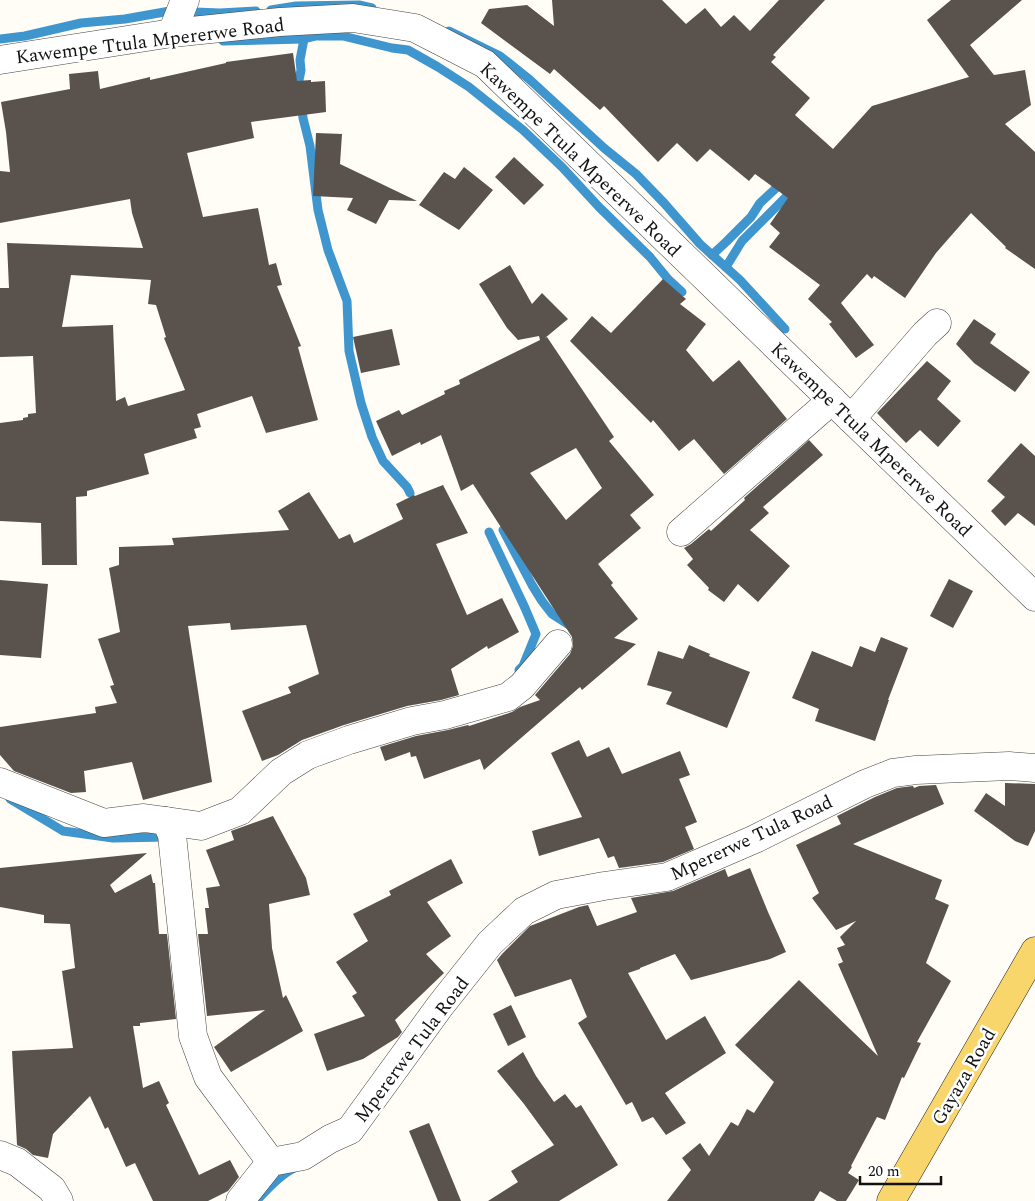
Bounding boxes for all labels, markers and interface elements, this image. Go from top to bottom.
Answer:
street label: Kawempe Ttula Mpererwe Road [14,11,286,72]
street label: Kawempe Ttula Mpererwe Road [473,56,687,264]
street label: Kawempe Ttula Mpererwe Road [764,336,978,544]
street label: Mpererwe Tula Road [665,788,838,889]
street label: Mpererwe Tula Road [347,971,477,1129]
street label: Gayaza Road [925,1023,1004,1131]
scale bar [860,1154,941,1186]
text: 20 m [868,1160,900,1183]

